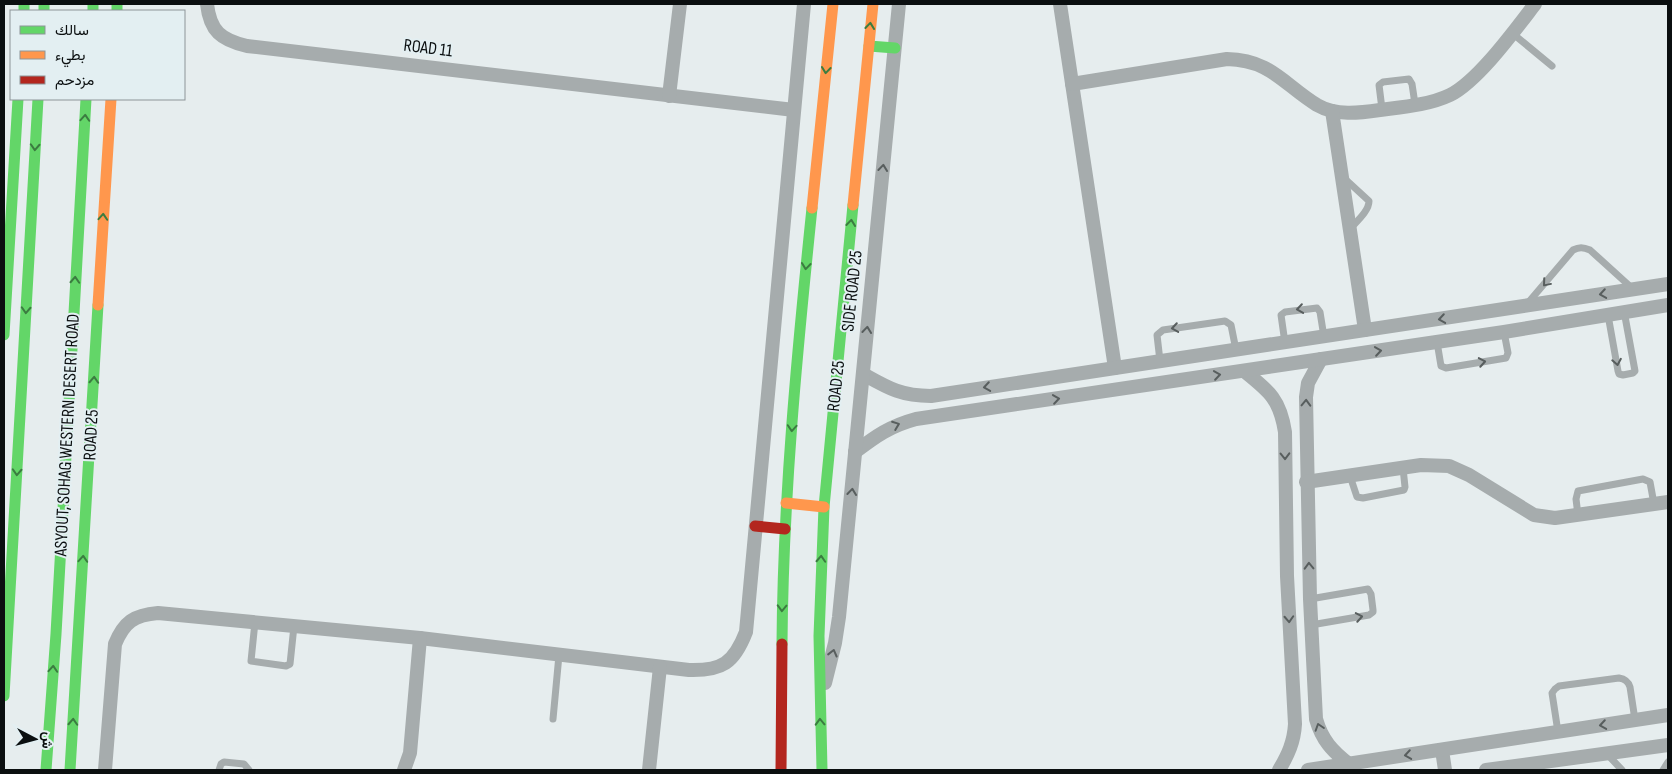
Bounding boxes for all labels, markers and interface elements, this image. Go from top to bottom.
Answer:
legend [10,10,185,100]
text: سالك [55,21,89,40]
one-way arrow [865,22,876,30]
street label: ROAD 11 [402,35,454,61]
text: بطيء [55,46,85,68]
one-way arrow [821,66,832,74]
text: مزدحم [55,71,94,90]
one-way arrow [79,113,90,121]
one-way arrow [30,144,41,152]
one-way arrow [877,164,888,172]
one-way arrow [97,213,108,221]
one-way arrow [846,219,857,227]
street label: SIDE ROAD 25 [837,249,867,333]
one-way arrow [801,262,812,270]
one-way arrow [70,276,81,284]
one-way arrow [1542,277,1551,286]
one-way arrow [1598,288,1607,298]
one-way arrow [1296,304,1304,314]
one-way arrow [20,306,31,314]
street label: ASYOUT, SOHAG WESTERN DESERT ROAD [50,313,84,558]
one-way arrow [1438,313,1447,323]
one-way arrow [1171,322,1179,333]
one-way arrow [861,326,872,334]
one-way arrow [1374,346,1382,357]
one-way arrow [1477,357,1486,367]
one-way arrow [1611,358,1621,367]
street label: ROAD 25 [823,360,849,412]
one-way arrow [1213,370,1221,381]
one-way arrow [88,375,99,383]
one-way arrow [983,382,992,392]
one-way arrow [1052,394,1060,404]
one-way arrow [1300,399,1311,407]
street label: ROAD 25 [79,409,103,461]
one-way arrow [891,421,900,432]
one-way arrow [786,424,797,432]
one-way arrow [1280,453,1290,461]
one-way arrow [12,468,23,476]
one-way arrow [846,488,857,496]
one-way arrow [77,555,88,563]
one-way arrow [816,555,827,563]
one-way arrow [1303,561,1314,569]
one-way arrow [777,604,788,612]
one-way arrow [1355,612,1364,622]
one-way arrow [1284,615,1295,623]
one-way arrow [827,649,838,658]
one-way arrow [48,665,59,673]
north arrow [10,714,60,764]
one-way arrow [67,717,78,725]
one-way arrow [815,717,826,725]
one-way arrow [1598,719,1606,730]
one-way arrow [1315,724,1325,732]
text: ش [38,731,57,750]
one-way arrow [1403,749,1411,760]

